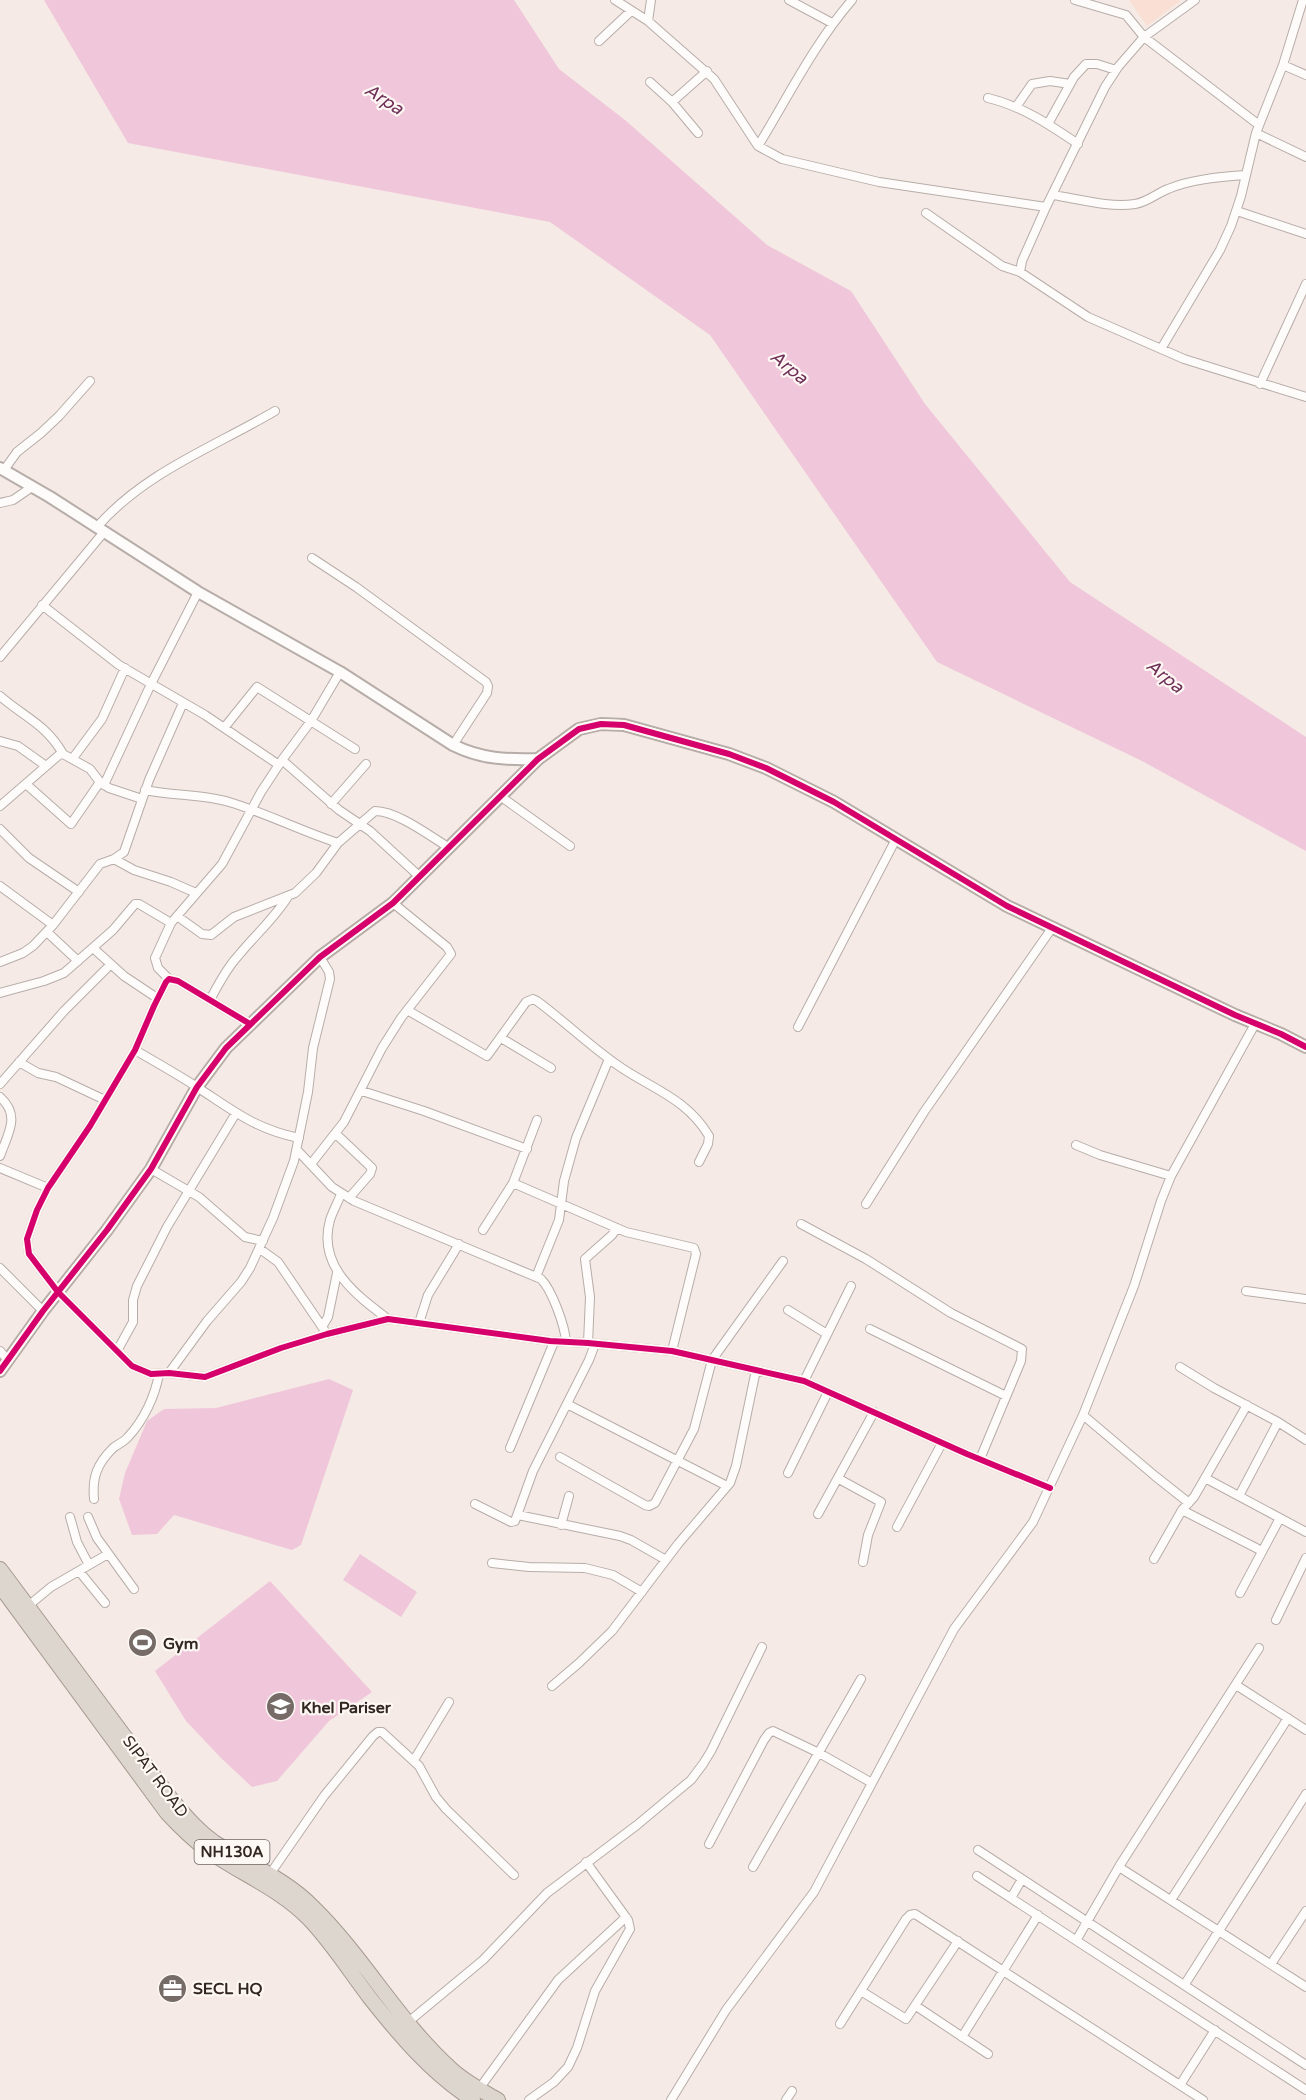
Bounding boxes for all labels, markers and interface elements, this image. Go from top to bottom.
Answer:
water label: Arpa [361,78,408,120]
water label: Arpa [766,345,813,389]
water label: Arpa [1142,654,1189,698]
sports icon: Gym [126,1627,158,1659]
place label: Gym [163,1634,198,1654]
school or university icon: Khel Pariser [264,1691,296,1723]
place label: Khel Pariser [301,1698,392,1718]
street label: SIPAT ROAD [118,1732,193,1822]
road number: NH130A [194,1840,270,1864]
office icon: SECL HQ [156,1972,188,2004]
place label: SECL HQ [193,1979,263,1999]

